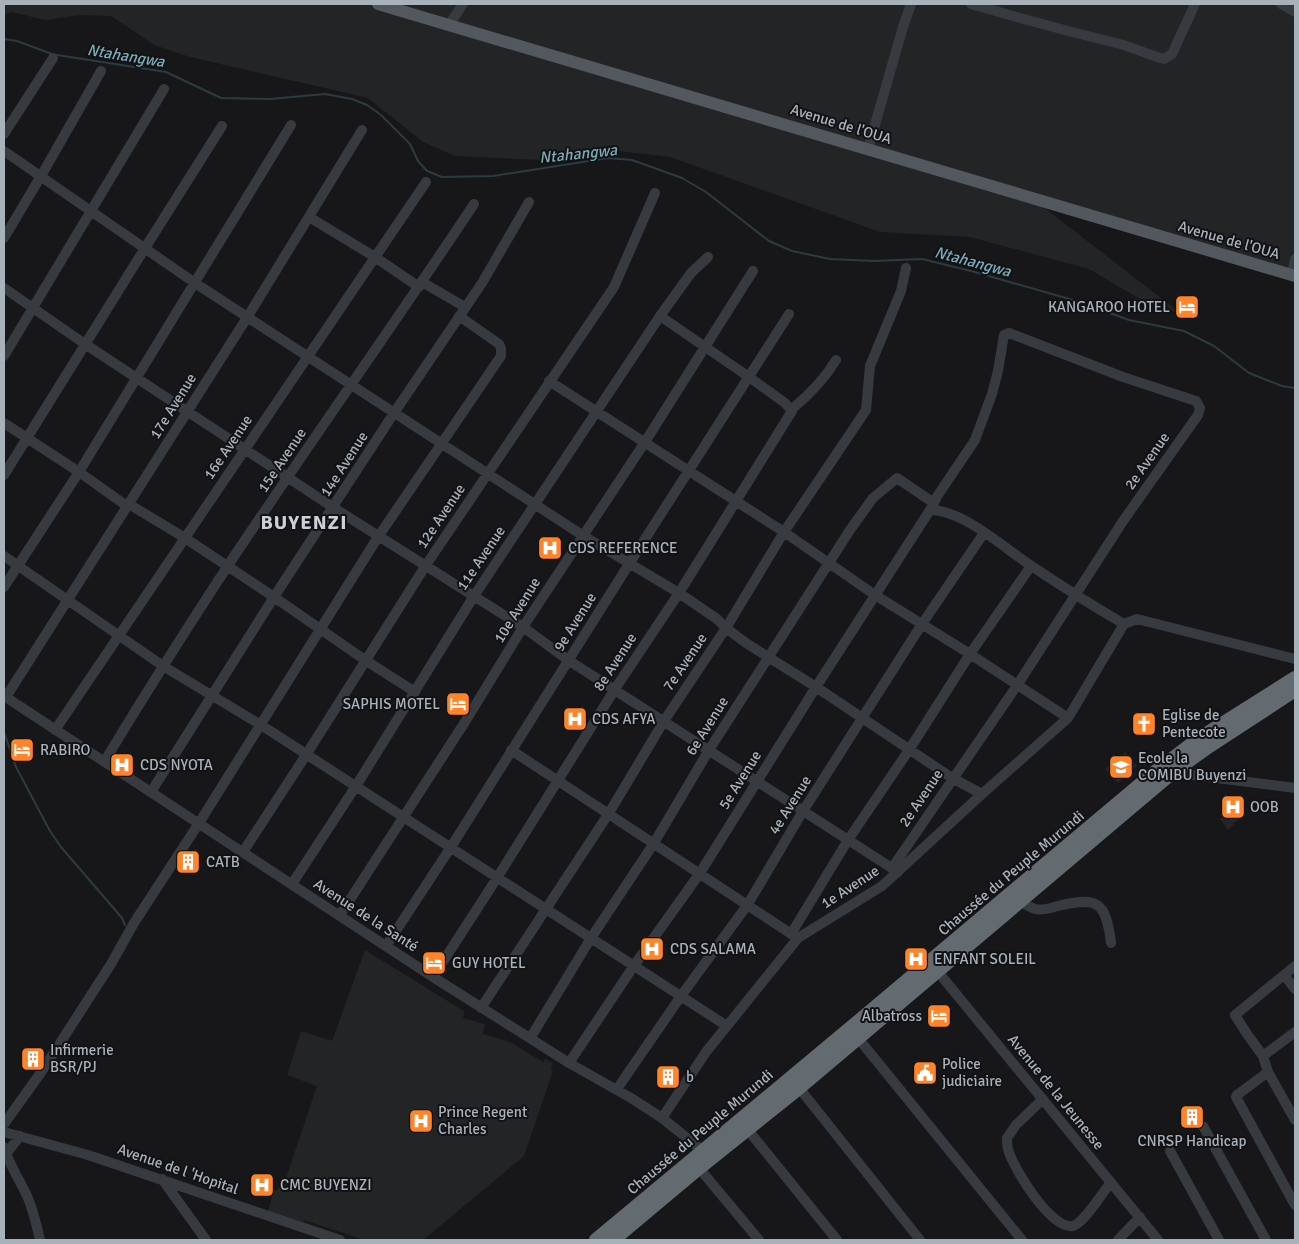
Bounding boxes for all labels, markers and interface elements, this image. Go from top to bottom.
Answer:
water label: Ntahangwa [86,40,167,72]
street label: Avenue de l'OUA [788,100,894,148]
water label: Ntahangwa [538,140,619,168]
street label: Avenue de l'OUA [1176,217,1282,263]
water label: Ntahangwa [932,242,1014,282]
hotel icon: KANGAROO HOTEL [1174,294,1200,320]
place label: KANGAROO HOTEL [1048,298,1170,316]
street label: 17e Avenue [146,370,200,442]
street label: 16e Avenue [200,411,256,483]
street label: 15e Avenue [254,424,310,496]
street label: 14e Avenue [316,428,372,500]
street label: 2e Avenue [1121,429,1173,493]
street label: 12e Avenue [413,480,469,552]
district label: BUYENZI [261,510,347,535]
street label: 11e Avenue [453,522,509,594]
hospital icon: CDS REFERENCE [537,535,563,561]
place label: CDS REFERENCE [568,539,677,557]
street label: 10e Avenue [490,574,544,646]
street label: 9e Avenue [550,589,600,655]
street label: 8e Avenue [590,629,640,695]
street label: 7e Avenue [659,630,711,694]
hotel icon: SAPHIS MOTEL [445,691,471,717]
street label: 6e Avenue [682,693,732,759]
place label: SAPHIS MOTEL [343,695,440,713]
hospital icon: CDS AFYA [562,706,588,732]
place label: Eglise de Pentecote [1162,706,1226,741]
place label: CDS AFYA [592,710,655,728]
church icon: Eglise de Pentecote [1131,711,1157,737]
hotel icon: RABIRO [9,737,35,763]
place label: RABIRO [40,741,90,759]
street label: 5e Avenue [715,747,765,813]
place label: Ecole la COMIBU Buyenzi [1138,749,1246,784]
hospital icon: CDS NYOTA [109,752,135,778]
school or university icon: Ecole la COMIBU Buyenzi [1108,754,1134,780]
place label: CDS NYOTA [140,756,213,774]
street label: 2e Avenue [895,766,947,830]
street label: 4e Avenue [765,772,815,838]
hospital icon: OOB [1220,794,1246,820]
place label: OOB [1250,798,1279,816]
street label: Chaussée du Peuple Murundi [934,807,1088,939]
building icon: CATB [175,849,201,875]
place label: CATB [206,853,240,871]
street label: 1e Avenue [817,862,883,912]
street label: Avenue de la Santé [310,874,422,956]
hospital icon: CDS SALAMA [639,936,665,962]
place label: CDS SALAMA [670,940,756,958]
hospital icon: ENFANT SOLEIL [903,946,929,972]
hotel icon: GUY HOTEL [421,950,447,976]
place label: ENFANT SOLEIL [934,950,1036,968]
place label: GUY HOTEL [452,954,526,972]
hotel icon: Albatross [926,1003,952,1029]
place label: Albatross [862,1007,922,1025]
street label: Avenue de la Jeunesse [1004,1031,1108,1153]
place label: Infirmerie BSR/PJ [50,1041,114,1076]
building icon: Infirmerie BSR/PJ [20,1046,46,1072]
place label: Police judiciaire [942,1055,1002,1090]
public building icon: Police judiciaire [912,1060,938,1086]
building icon: b [655,1064,681,1090]
street label: Chaussée du Peuple Murundi [623,1066,777,1198]
place label: b [686,1068,694,1086]
place label: Prince Regent Charles [438,1103,527,1138]
building icon: CNRSP Handicap [1179,1104,1205,1130]
hospital icon: Prince Regent Charles [408,1108,434,1134]
place label: CNRSP Handicap [1138,1132,1246,1150]
street label: Avenue de l 'Hopital [115,1140,241,1198]
hospital icon: CMC BUYENZI [249,1172,275,1198]
place label: CMC BUYENZI [280,1176,372,1194]

